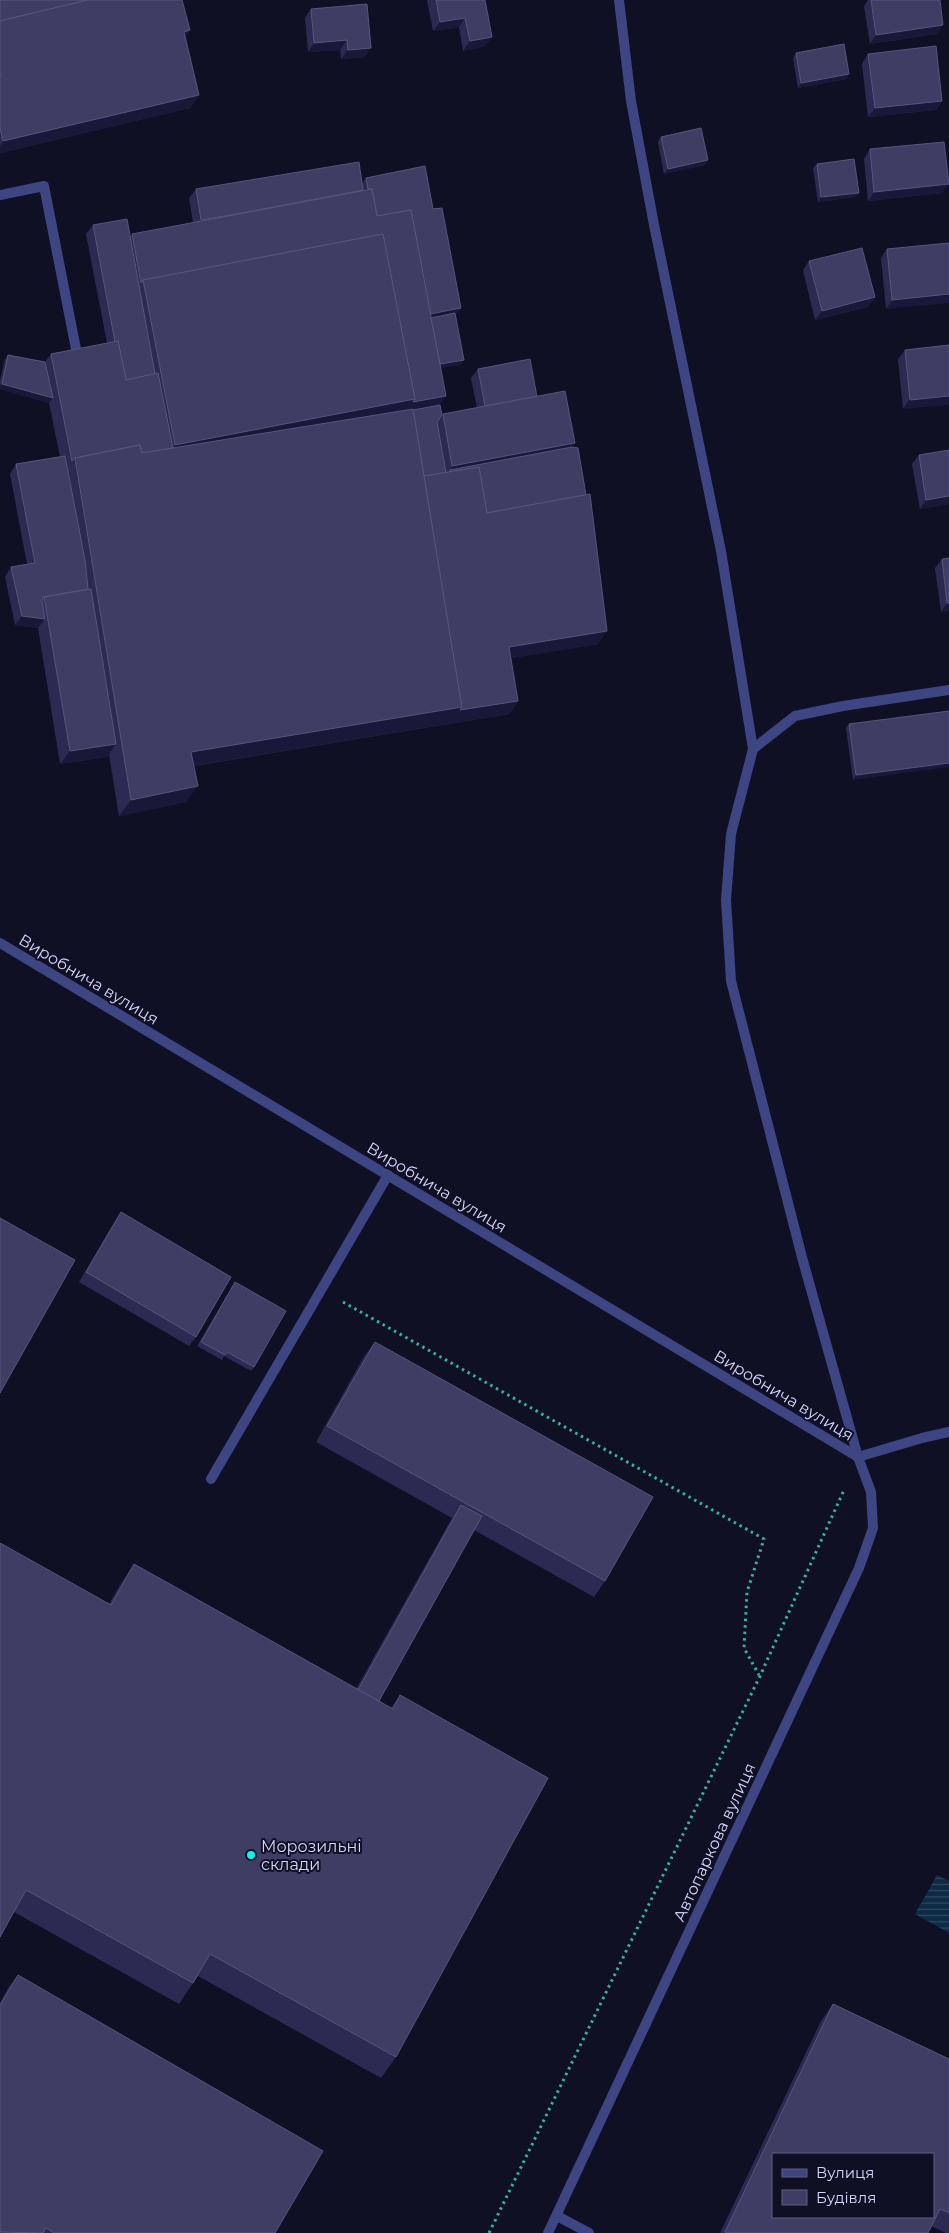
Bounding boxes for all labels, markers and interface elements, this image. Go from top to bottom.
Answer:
street label: Виробнича вулиця [15,930,162,1029]
street label: Виробнича вулиця [363,1138,510,1237]
street label: Виробнича вулиця [710,1346,857,1445]
street label: Автопаркова вулиця [669,1760,760,1924]
place label: Морозильні склади [261,1837,362,1874]
marker: Морозильні склади [245,1849,257,1861]
legend [772,2153,934,2218]
text: Вулиця [816,2163,874,2182]
text: Будівля [816,2188,876,2207]

